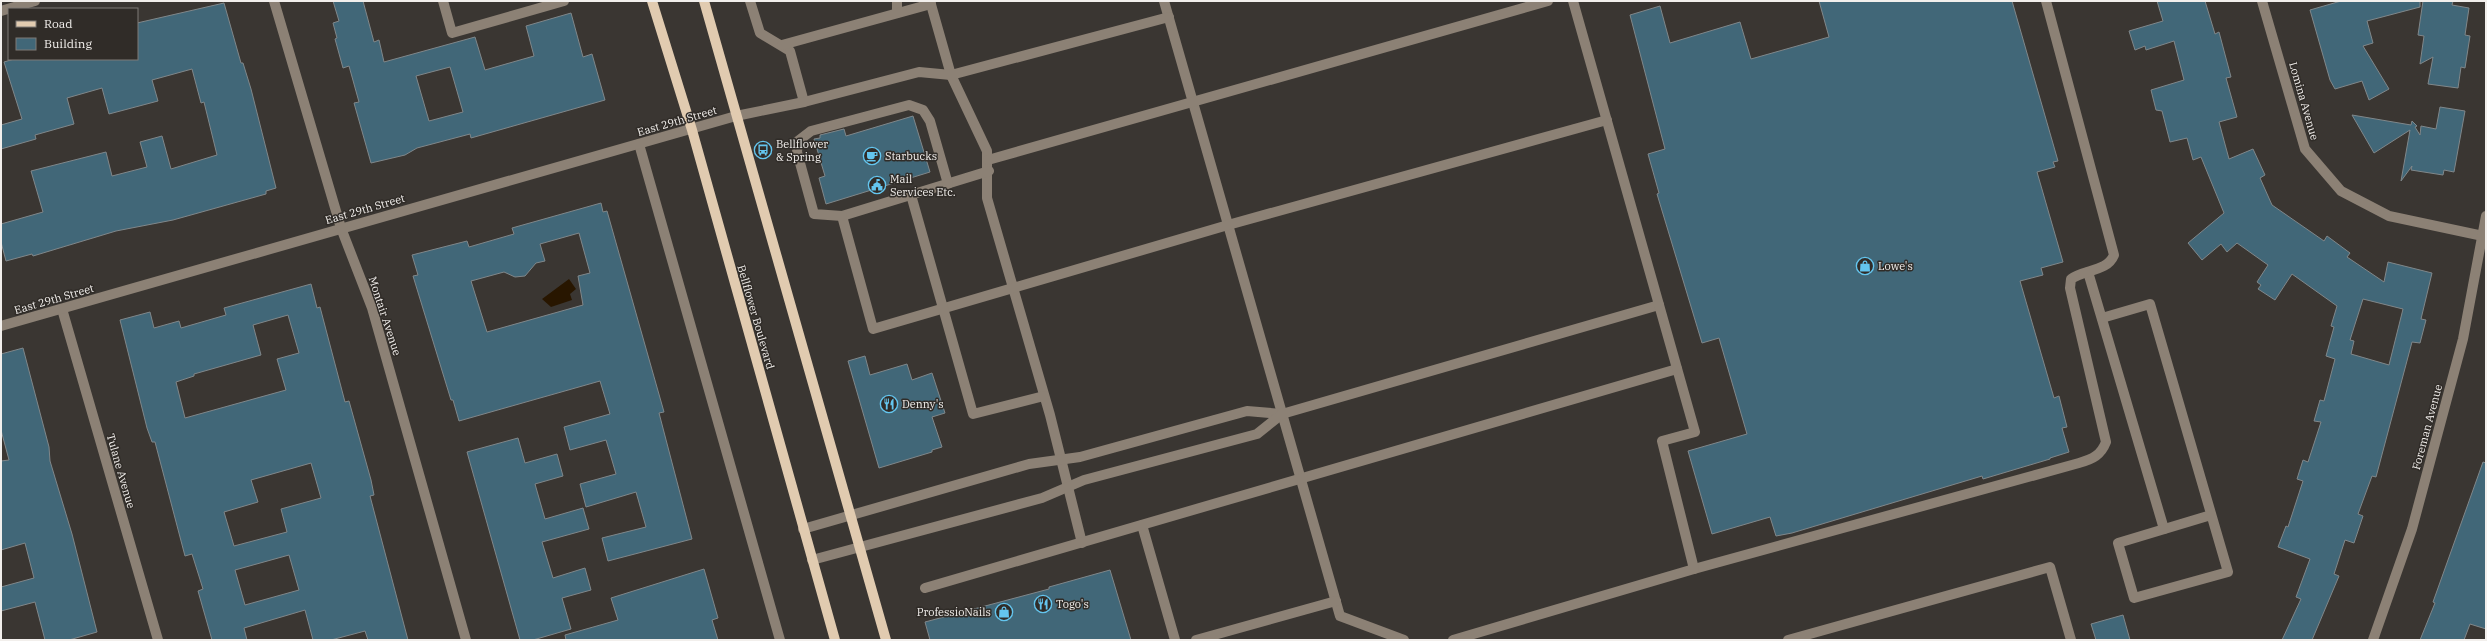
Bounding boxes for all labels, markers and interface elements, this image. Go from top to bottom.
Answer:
legend [8,8,138,60]
text: Road [44,16,73,31]
text: Building [44,36,92,51]
street label: Lomina Avenue [2286,60,2322,142]
street label: East 29th Street [636,103,719,139]
place label: Bellflower & Spring [776,137,828,164]
bus stop icon: Bellflower & Spring [753,140,773,160]
cafe icon: Starbucks [862,146,882,166]
place label: Starbucks [885,149,937,163]
place label: Mail Services Etc. [890,172,956,199]
public building icon: Mail Services Etc. [867,175,887,195]
street label: East 29th Street [324,191,407,227]
shop icon: Lowe's [1855,256,1875,276]
place label: Lowe's [1878,259,1913,273]
street label: Bellflower Boulevard [734,263,778,371]
street label: Montair Avenue [366,275,404,357]
street label: East 29th Street [13,281,96,317]
street label: Foreman Avenue [2409,383,2445,471]
restaurant icon: Denny's [879,394,899,414]
place label: Denny's [902,397,944,411]
street label: Tulane Avenue [104,432,138,510]
restaurant icon: Togo's [1033,594,1053,614]
place label: Togo's [1056,597,1089,611]
shop icon: ProfessioNails [994,602,1014,622]
place label: ProfessioNails [917,605,991,619]

